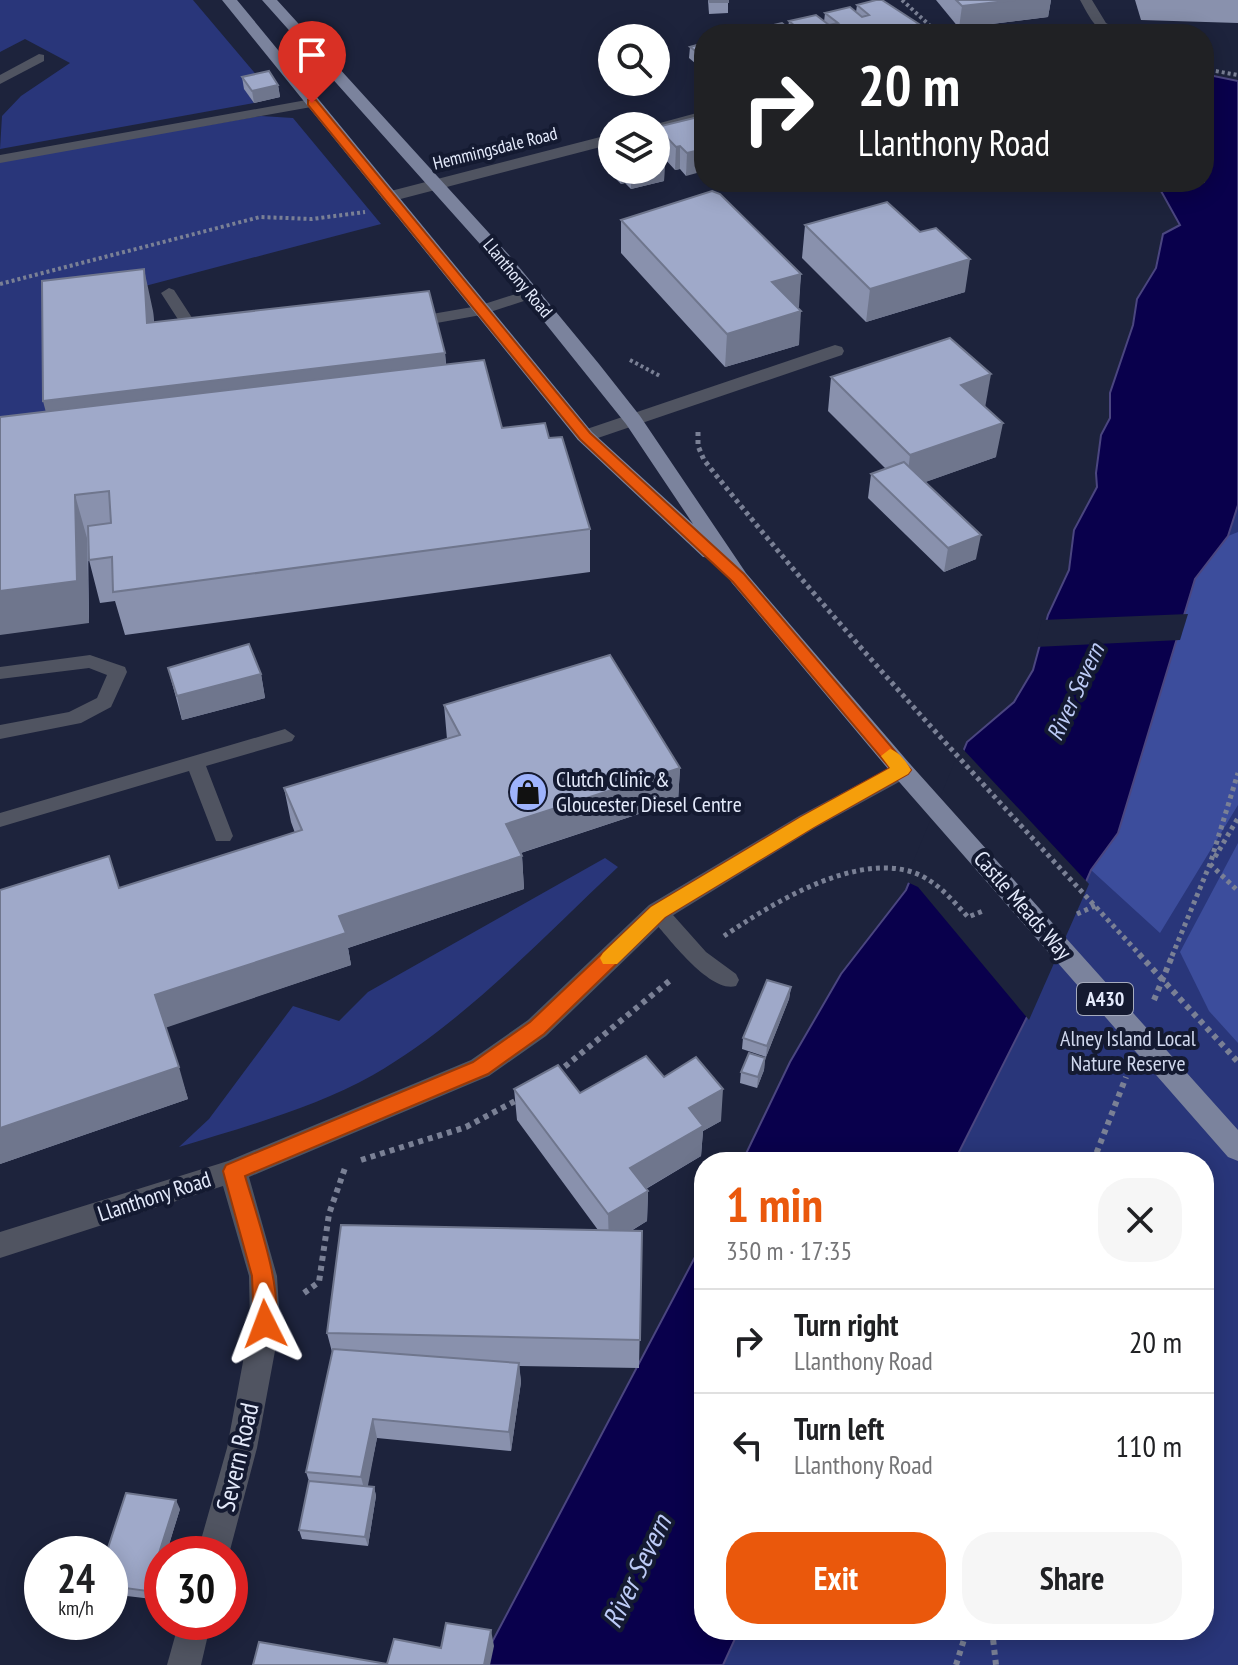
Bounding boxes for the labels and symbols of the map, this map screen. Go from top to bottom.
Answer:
pin [278,21,346,103]
street label: Hemmingsdale Road [430,121,560,175]
street label: Llanthony Road [478,234,558,322]
water label: River Severn [1039,637,1112,746]
place label: Clutch Clinic & Gloucester Diesel Centre [556,765,742,818]
shop icon: Clutch Clinic & Gloucester Diesel Centre [507,771,549,813]
street label: Castle Meads Way [968,845,1078,966]
road number: A430 [1077,983,1133,1015]
park label: Alney Island Local Nature Reserve [1060,1024,1197,1077]
street label: Llanthony Road [94,1165,214,1227]
position arrow [223,1282,307,1366]
street label: Severn Road [208,1399,266,1515]
water label: River Severn [593,1507,680,1634]
speed limit sign: 30 [144,1536,248,1640]

